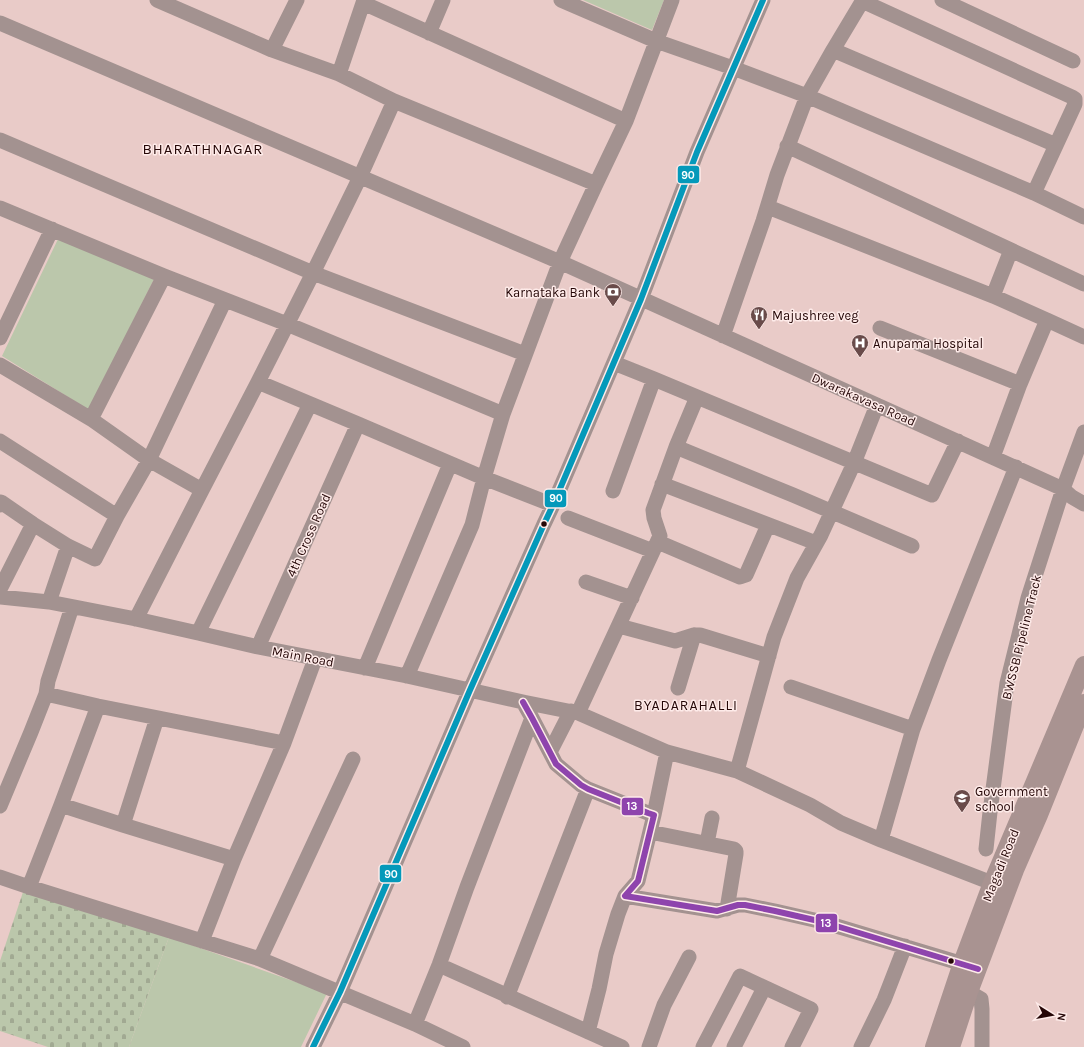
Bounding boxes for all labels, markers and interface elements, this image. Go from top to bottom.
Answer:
district label: BHARATHNAGAR [142,140,264,158]
line badge: 90 [677,165,700,184]
text: 90 [681,169,695,182]
bank icon: Karnataka Bank [603,282,623,307]
place label: Karnataka Bank [505,285,600,300]
restaurant icon: Majushree veg [749,305,769,330]
place label: Majushree veg [772,308,859,323]
hospital icon: Anupama Hospital [850,333,870,358]
place label: Anupama Hospital [873,336,983,351]
street label: Dwarakavasa Road [810,370,918,429]
line badge: 90 [544,489,567,508]
street label: 4th Cross Road [283,491,334,579]
text: 90 [549,492,563,505]
unlabelled marker [539,519,549,529]
street label: BWSSB Pipeline Track [999,573,1044,701]
street label: Main Road [271,643,335,670]
district label: BYADARAHALLI [634,697,738,714]
place label: Government school [975,784,1048,814]
school or university icon: Government school [952,788,972,813]
line badge: 13 [621,797,644,816]
text: 13 [627,800,638,813]
street label: Magadi Road [979,827,1022,904]
line badge: 90 [379,864,402,883]
text: 90 [384,868,398,881]
line badge: 13 [815,913,838,933]
text: 13 [821,917,832,930]
unlabelled marker [946,956,956,966]
north arrow [1032,995,1072,1035]
text: N [1054,1012,1068,1022]

